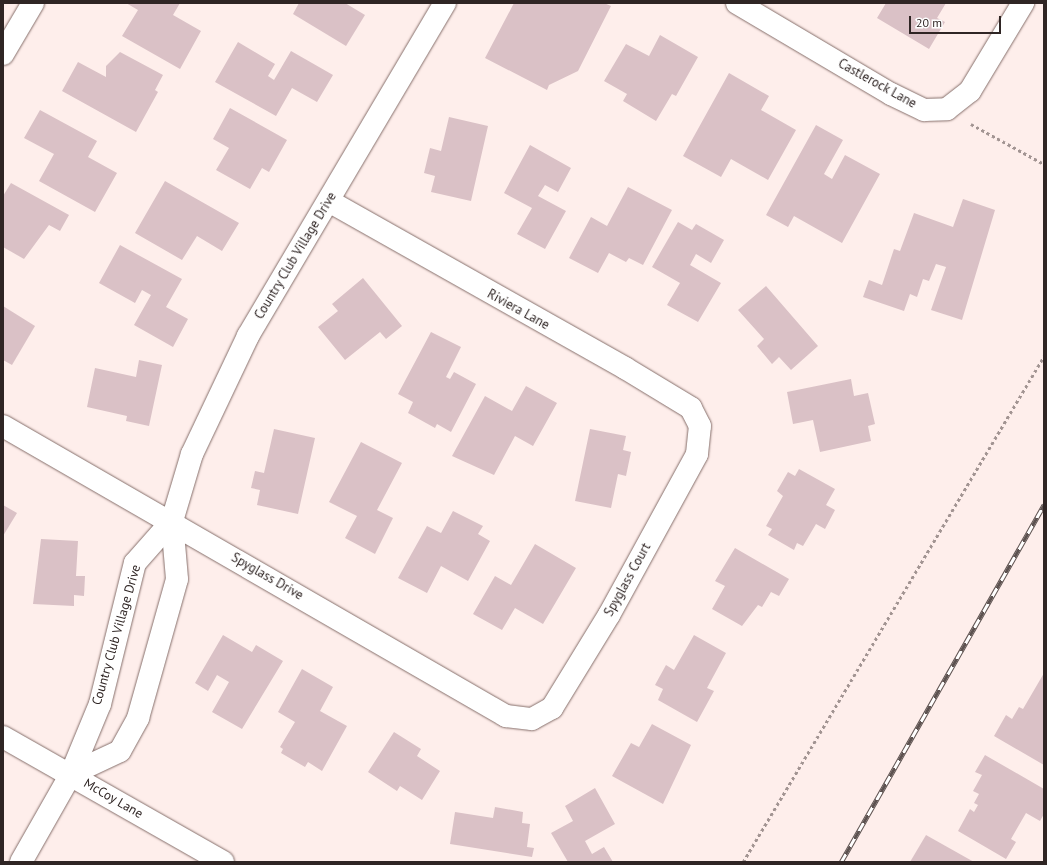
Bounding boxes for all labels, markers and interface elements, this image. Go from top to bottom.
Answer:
scale bar [911,8,1003,34]
text: 20 m [916,15,942,30]
street label: Castlerock Lane [835,56,919,112]
street label: Country Club Village Drive [252,189,340,323]
street label: Riviera Lane [484,287,552,333]
street label: Spyglass Court [601,541,655,619]
street label: Spyglass Drive [228,550,306,604]
street label: Country Club Village Drive [89,563,145,707]
street label: McCoy Lane [80,776,146,822]

